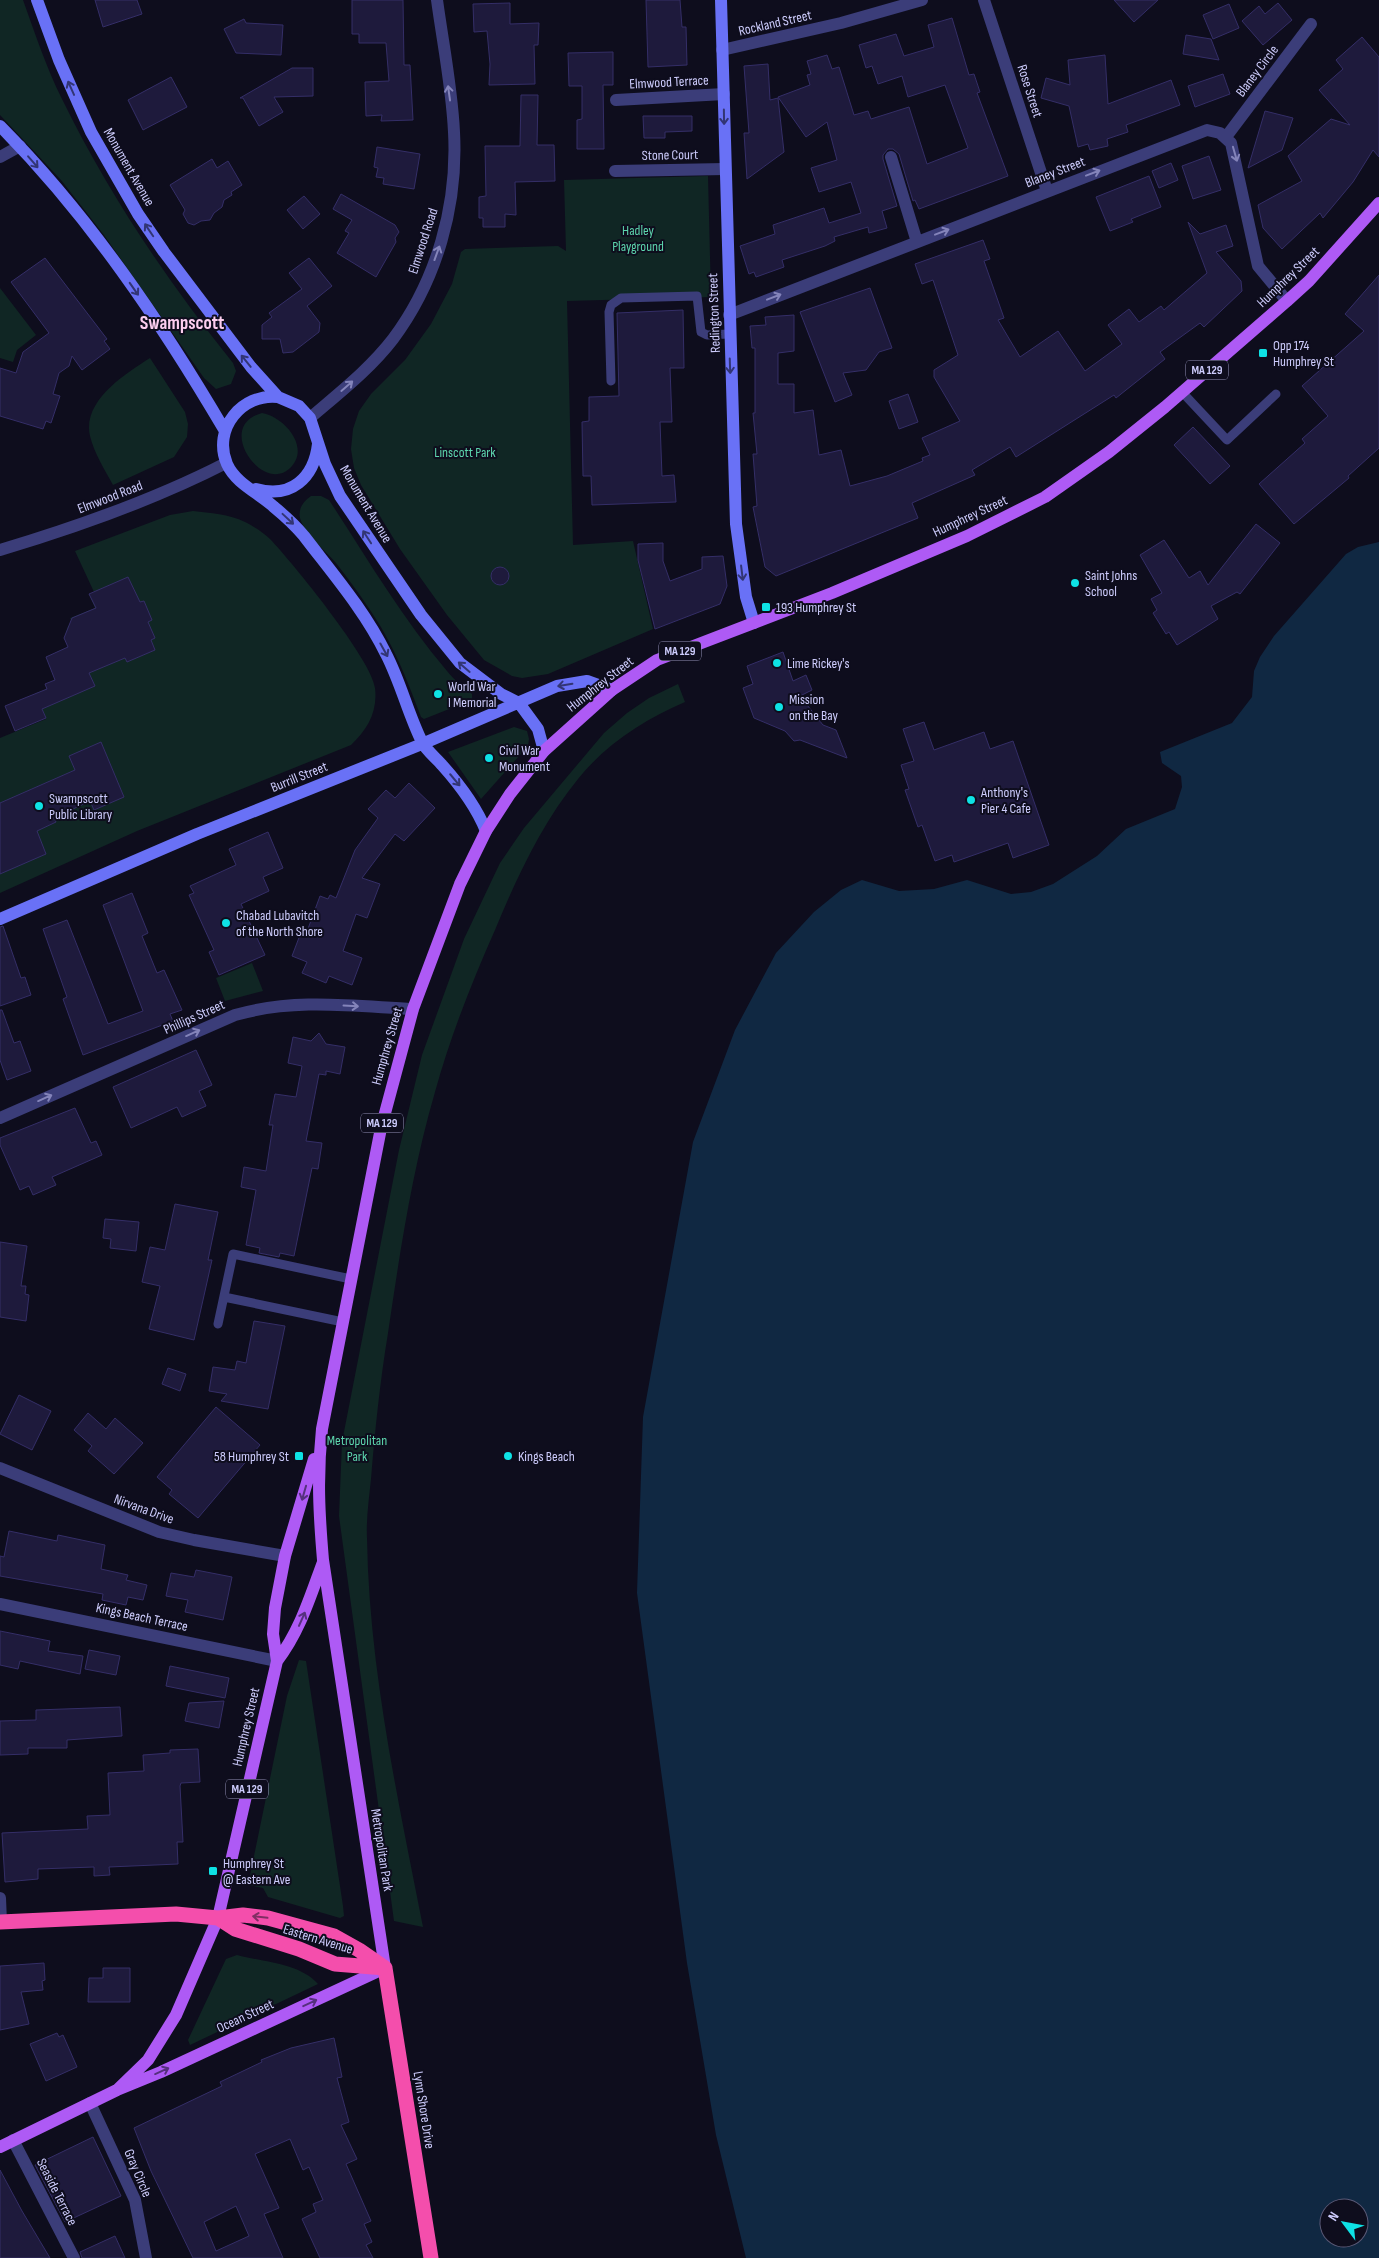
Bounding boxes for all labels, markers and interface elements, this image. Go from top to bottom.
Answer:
street label: Rockland Street [737,6,813,40]
street label: Blaney Circle [1232,42,1282,100]
street label: Rose Street [1013,62,1047,120]
street label: Elmwood Terrace [629,71,709,93]
one-way arrow [66,81,75,96]
one-way arrow [444,85,454,101]
one-way arrow [719,108,729,124]
street label: Monument Avenue [100,125,158,209]
street label: Stone Court [642,146,698,164]
one-way arrow [1230,146,1240,162]
street label: Blaney Street [1023,153,1087,191]
one-way arrow [28,155,39,168]
one-way arrow [1085,168,1100,177]
street label: Elmwood Road [404,206,442,276]
park label: Hadley Playground [612,222,664,255]
one-way arrow [144,223,155,237]
one-way arrow [934,227,949,236]
street label: Humphrey Street [1253,243,1323,311]
one-way arrow [433,246,442,261]
street label: Redington Street [704,273,724,353]
one-way arrow [129,282,139,296]
one-way arrow [766,292,781,302]
district label: Swampscott [140,312,224,335]
place label: Opp 174 Humphrey St [1273,337,1334,370]
marker: Opp 174 Humphrey St [1257,347,1269,359]
one-way arrow [240,355,251,368]
one-way arrow [726,358,735,374]
road number: MA 129 [1186,360,1228,380]
one-way arrow [341,380,354,392]
park label: Linscott Park [434,444,496,461]
street label: Monument Avenue [336,462,396,546]
street label: Elmwood Road [75,477,145,517]
street label: Humphrey Street [930,491,1010,541]
one-way arrow [282,513,295,525]
one-way arrow [362,530,372,544]
one-way arrow [738,564,748,580]
place label: Saint Johns School [1085,567,1137,600]
marker: Saint Johns School [1069,577,1081,589]
place label: 193 Humphrey St [776,599,856,616]
marker: 193 Humphrey St [760,601,772,613]
road number: MA 129 [659,641,701,660]
one-way arrow [379,643,389,658]
street label: Humphrey Street [563,653,637,715]
place label: Lime Rickey's [787,655,850,672]
marker: Lime Rickey's [771,657,783,669]
one-way arrow [458,661,471,673]
place label: World War I Memorial [448,678,496,711]
one-way arrow [557,680,573,690]
marker: World War I Memorial [432,688,444,700]
place label: Mission on the Bay [789,691,839,724]
marker: Mission on the Bay [773,701,785,713]
place label: Civil War Monument [499,742,550,775]
marker: Civil War Monument [483,752,495,764]
street label: Burrill Street [268,758,330,796]
one-way arrow [449,773,461,786]
place label: Anthony's Pier 4 Cafe [980,784,1031,817]
place label: Swampscott Public Library [49,790,113,823]
marker: Anthony's Pier 4 Cafe [965,794,977,806]
marker: Swampscott Public Library [33,800,45,812]
place label: Chabad Lubavitch of the North Shore [236,907,323,940]
marker: Chabad Lubavitch of the North Shore [220,917,232,929]
street label: Phillips Street [161,996,227,1038]
one-way arrow [343,1002,359,1011]
street label: Humphrey Street [368,1005,406,1087]
one-way arrow [185,1028,200,1038]
one-way arrow [37,1093,52,1103]
road number: MA 129 [361,1114,403,1132]
park label: Metropolitan Park [327,1432,387,1465]
place label: 58 Humphrey St [214,1448,289,1465]
place label: Kings Beach [518,1448,575,1465]
marker: 58 Humphrey St [293,1450,305,1462]
marker: Kings Beach [502,1450,514,1462]
one-way arrow [298,1484,308,1500]
street label: Nirvana Drive [112,1490,176,1528]
street label: Kings Beach Terrace [94,1599,190,1635]
one-way arrow [298,1612,308,1627]
street label: Humphrey Street [229,1686,263,1768]
road number: MA 129 [226,1780,268,1798]
street label: Metropolitan Park [367,1808,397,1893]
place label: Humphrey St @ Eastern Ave [223,1855,290,1888]
marker: Humphrey St @ Eastern Ave [207,1865,219,1877]
one-way arrow [253,1912,269,1922]
street label: Eastern Avenue [281,1920,355,1958]
street label: Ocean Street [214,1995,276,2037]
one-way arrow [302,1997,317,2007]
one-way arrow [154,2066,169,2076]
street label: Lynn Shore Drive [409,2070,439,2150]
street label: Gray Circle [120,2146,156,2200]
street label: Seaside Terrace [33,2156,81,2228]
north arrow [1319,2198,1369,2248]
text: N [1324,2209,1343,2224]

